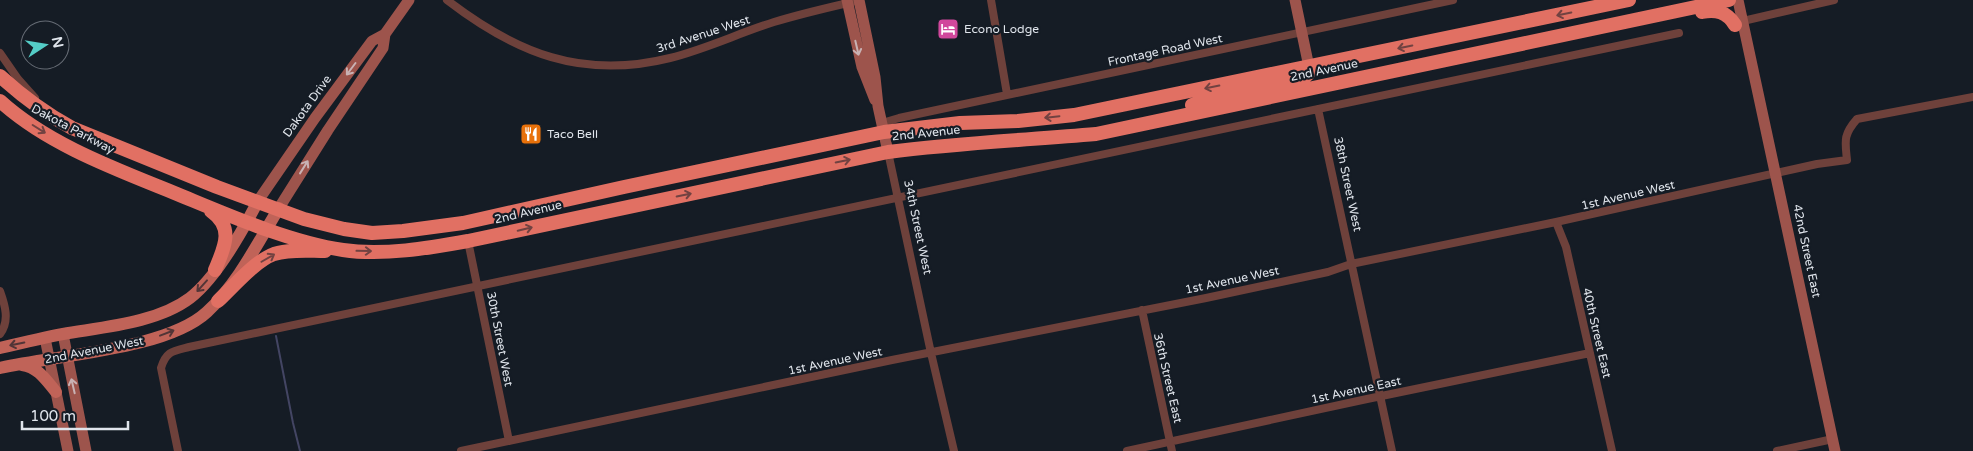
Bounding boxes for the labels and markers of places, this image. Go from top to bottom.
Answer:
hotel icon: Econo Lodge [936,17,960,41]
place label: Econo Lodge [964,22,1039,36]
restaurant icon: Taco Bell [519,122,543,146]
place label: Taco Bell [547,127,598,141]

